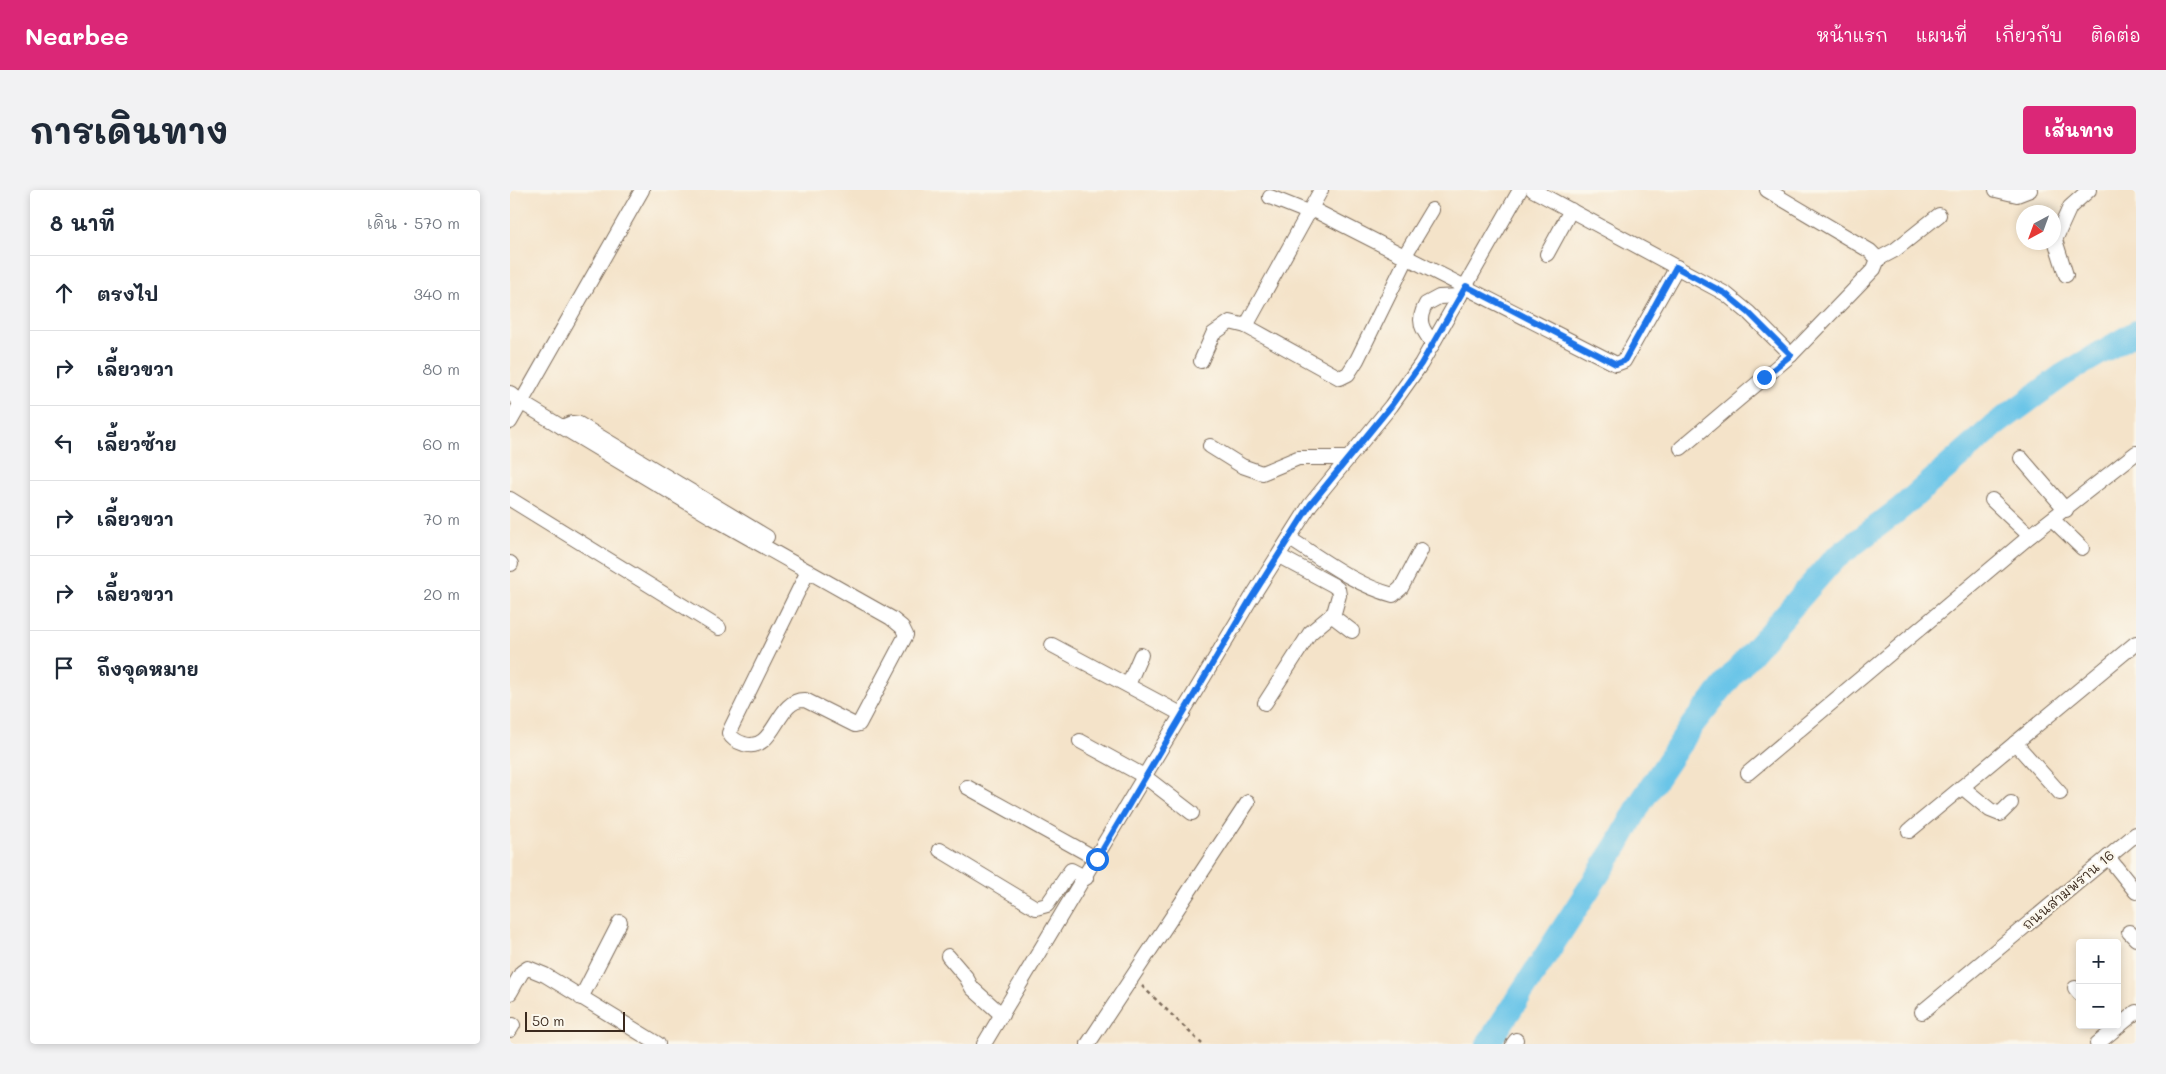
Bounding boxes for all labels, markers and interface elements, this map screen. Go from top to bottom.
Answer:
text: Nearbee [25,20,129,51]
text: หน้าแรก [1816,23,1888,47]
text: แผนที่ [1916,23,1967,47]
text: เกี่ยวกับ [1995,23,2062,47]
text: ติดต่อ [2090,23,2141,47]
button: เส้นทาง [2023,106,2136,154]
text: การเดินทาง [30,107,228,153]
north arrow [2016,205,2061,250]
text: 8 นาที [50,209,115,236]
text: เดิน · 570 m [367,212,460,233]
icon: ahead [50,279,78,307]
text: ตรงไป [97,281,158,306]
text: 340 m [413,283,460,304]
icon: right [50,354,78,382]
text: เลี้ยวขวา [97,356,174,381]
text: 80 m [423,358,460,379]
route end [1753,366,1776,389]
icon: left [50,429,78,457]
text: เลี้ยวซ้าย [97,431,177,456]
text: 60 m [423,433,460,454]
icon: right [50,504,78,532]
text: เลี้ยวขวา [97,506,174,531]
text: 70 m [423,508,460,529]
icon: right [50,579,78,607]
text: เลี้ยวขวา [97,581,174,606]
text: 20 m [423,583,460,604]
icon: arrive [50,654,78,682]
text: ถึงจุดหมาย [97,656,199,681]
street label: ถนนสามพราน 16 [2017,845,2118,934]
route start [1086,848,1109,871]
map controls [2076,939,2121,1029]
button: + [2076,939,2121,984]
button: − [2076,984,2121,1029]
scale bar [525,1009,625,1032]
text: 50 m [532,1011,564,1030]

